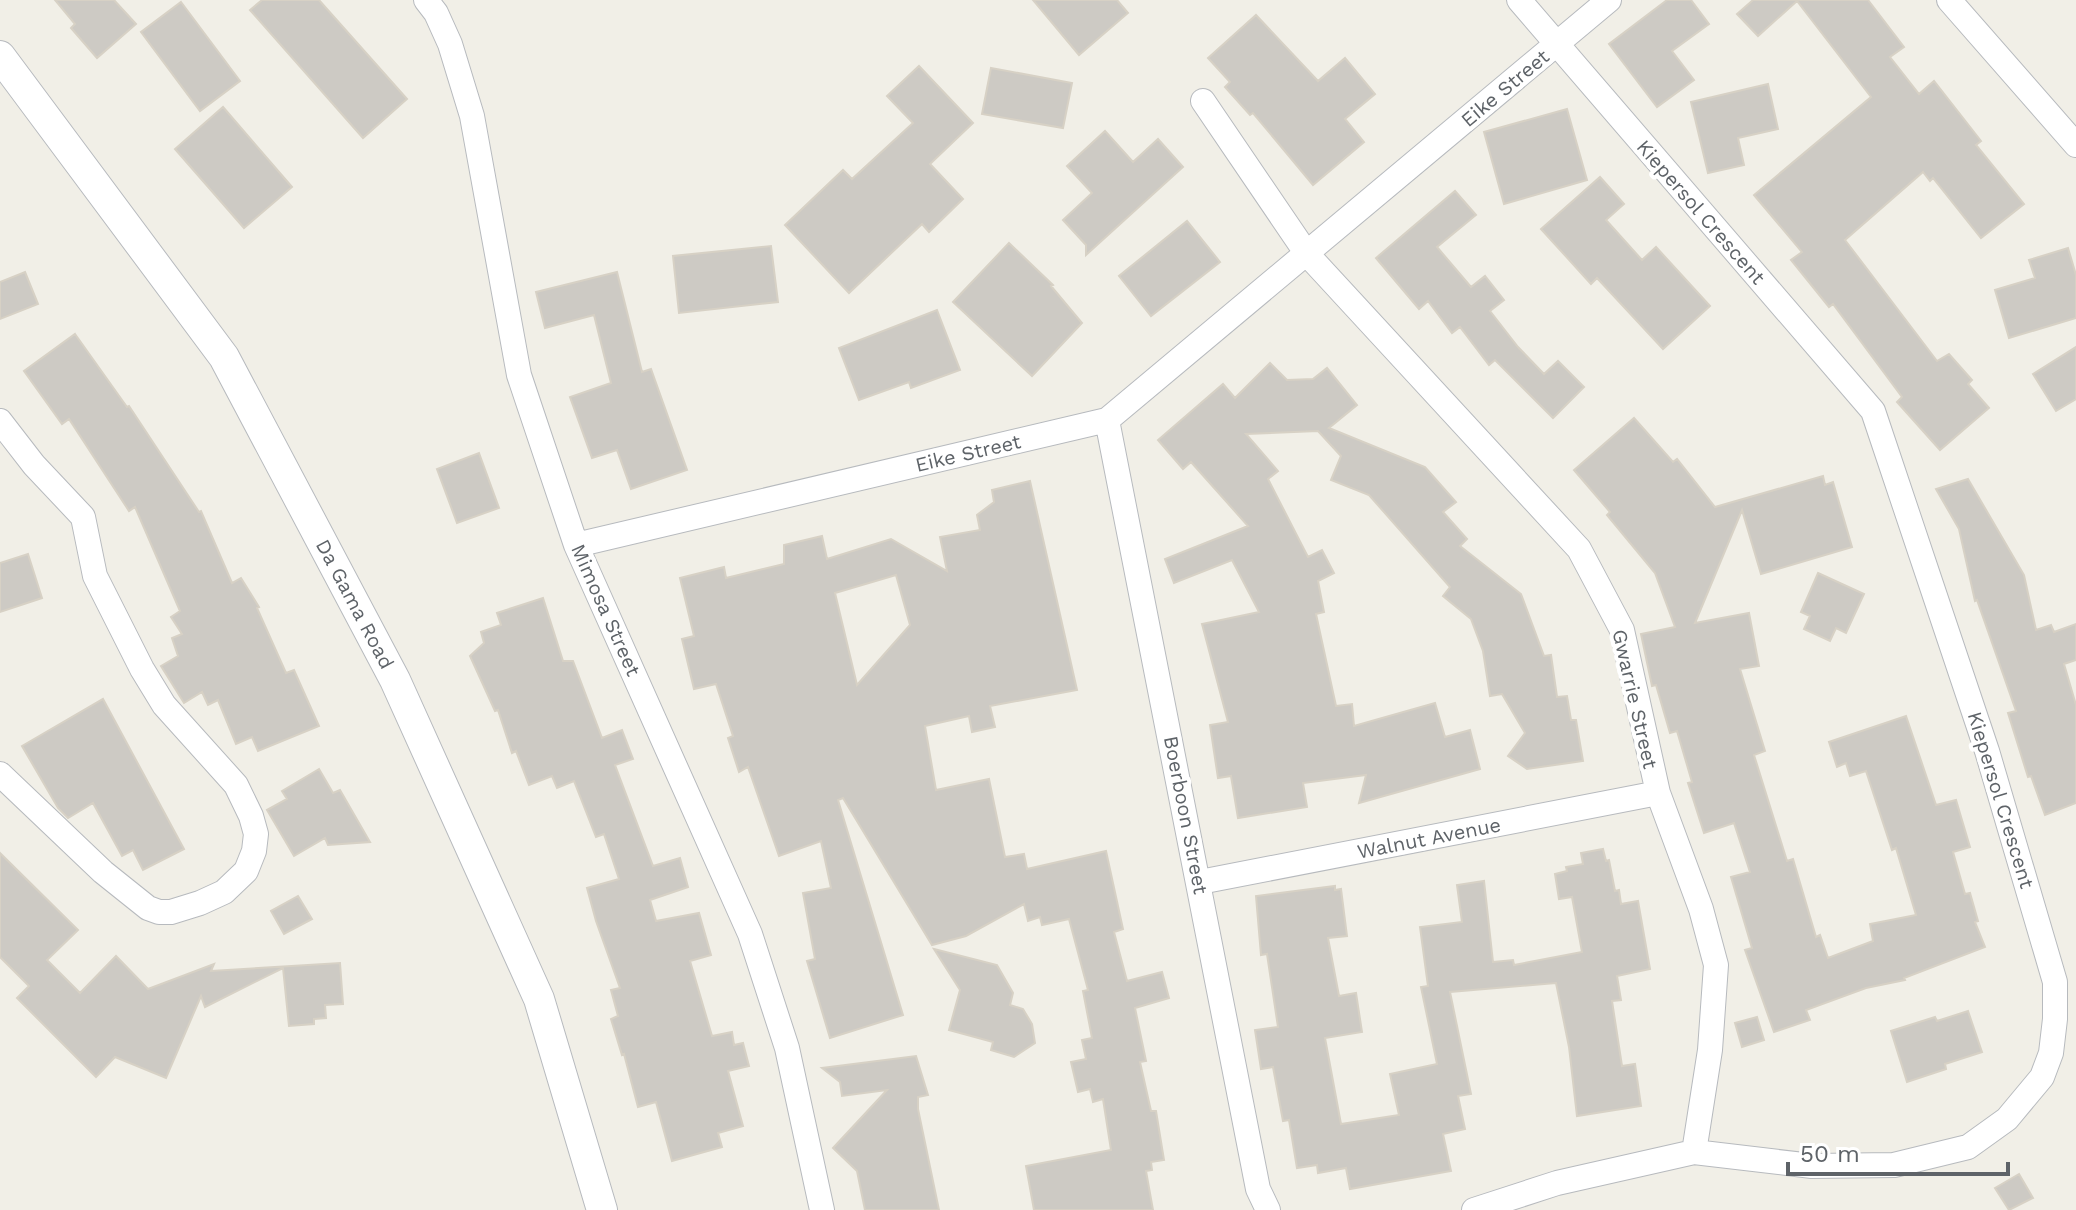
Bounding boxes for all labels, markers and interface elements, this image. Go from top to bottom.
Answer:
street label: Eike Street [1456,44,1554,132]
street label: Kiepersol Crescent [1632,135,1771,290]
street label: Eike Street [913,429,1024,477]
street label: Da Gama Road [311,535,399,673]
street label: Mimosa Street [566,540,646,680]
street label: Gwarrie Street [1607,627,1663,772]
street label: Kiepersol Crescent [1963,709,2039,892]
street label: Boerboon Street [1159,734,1213,897]
street label: Walnut Avenue [1355,812,1503,864]
scale bar [1788,1126,2008,1176]
text: 50 m [1800,1140,1860,1168]

